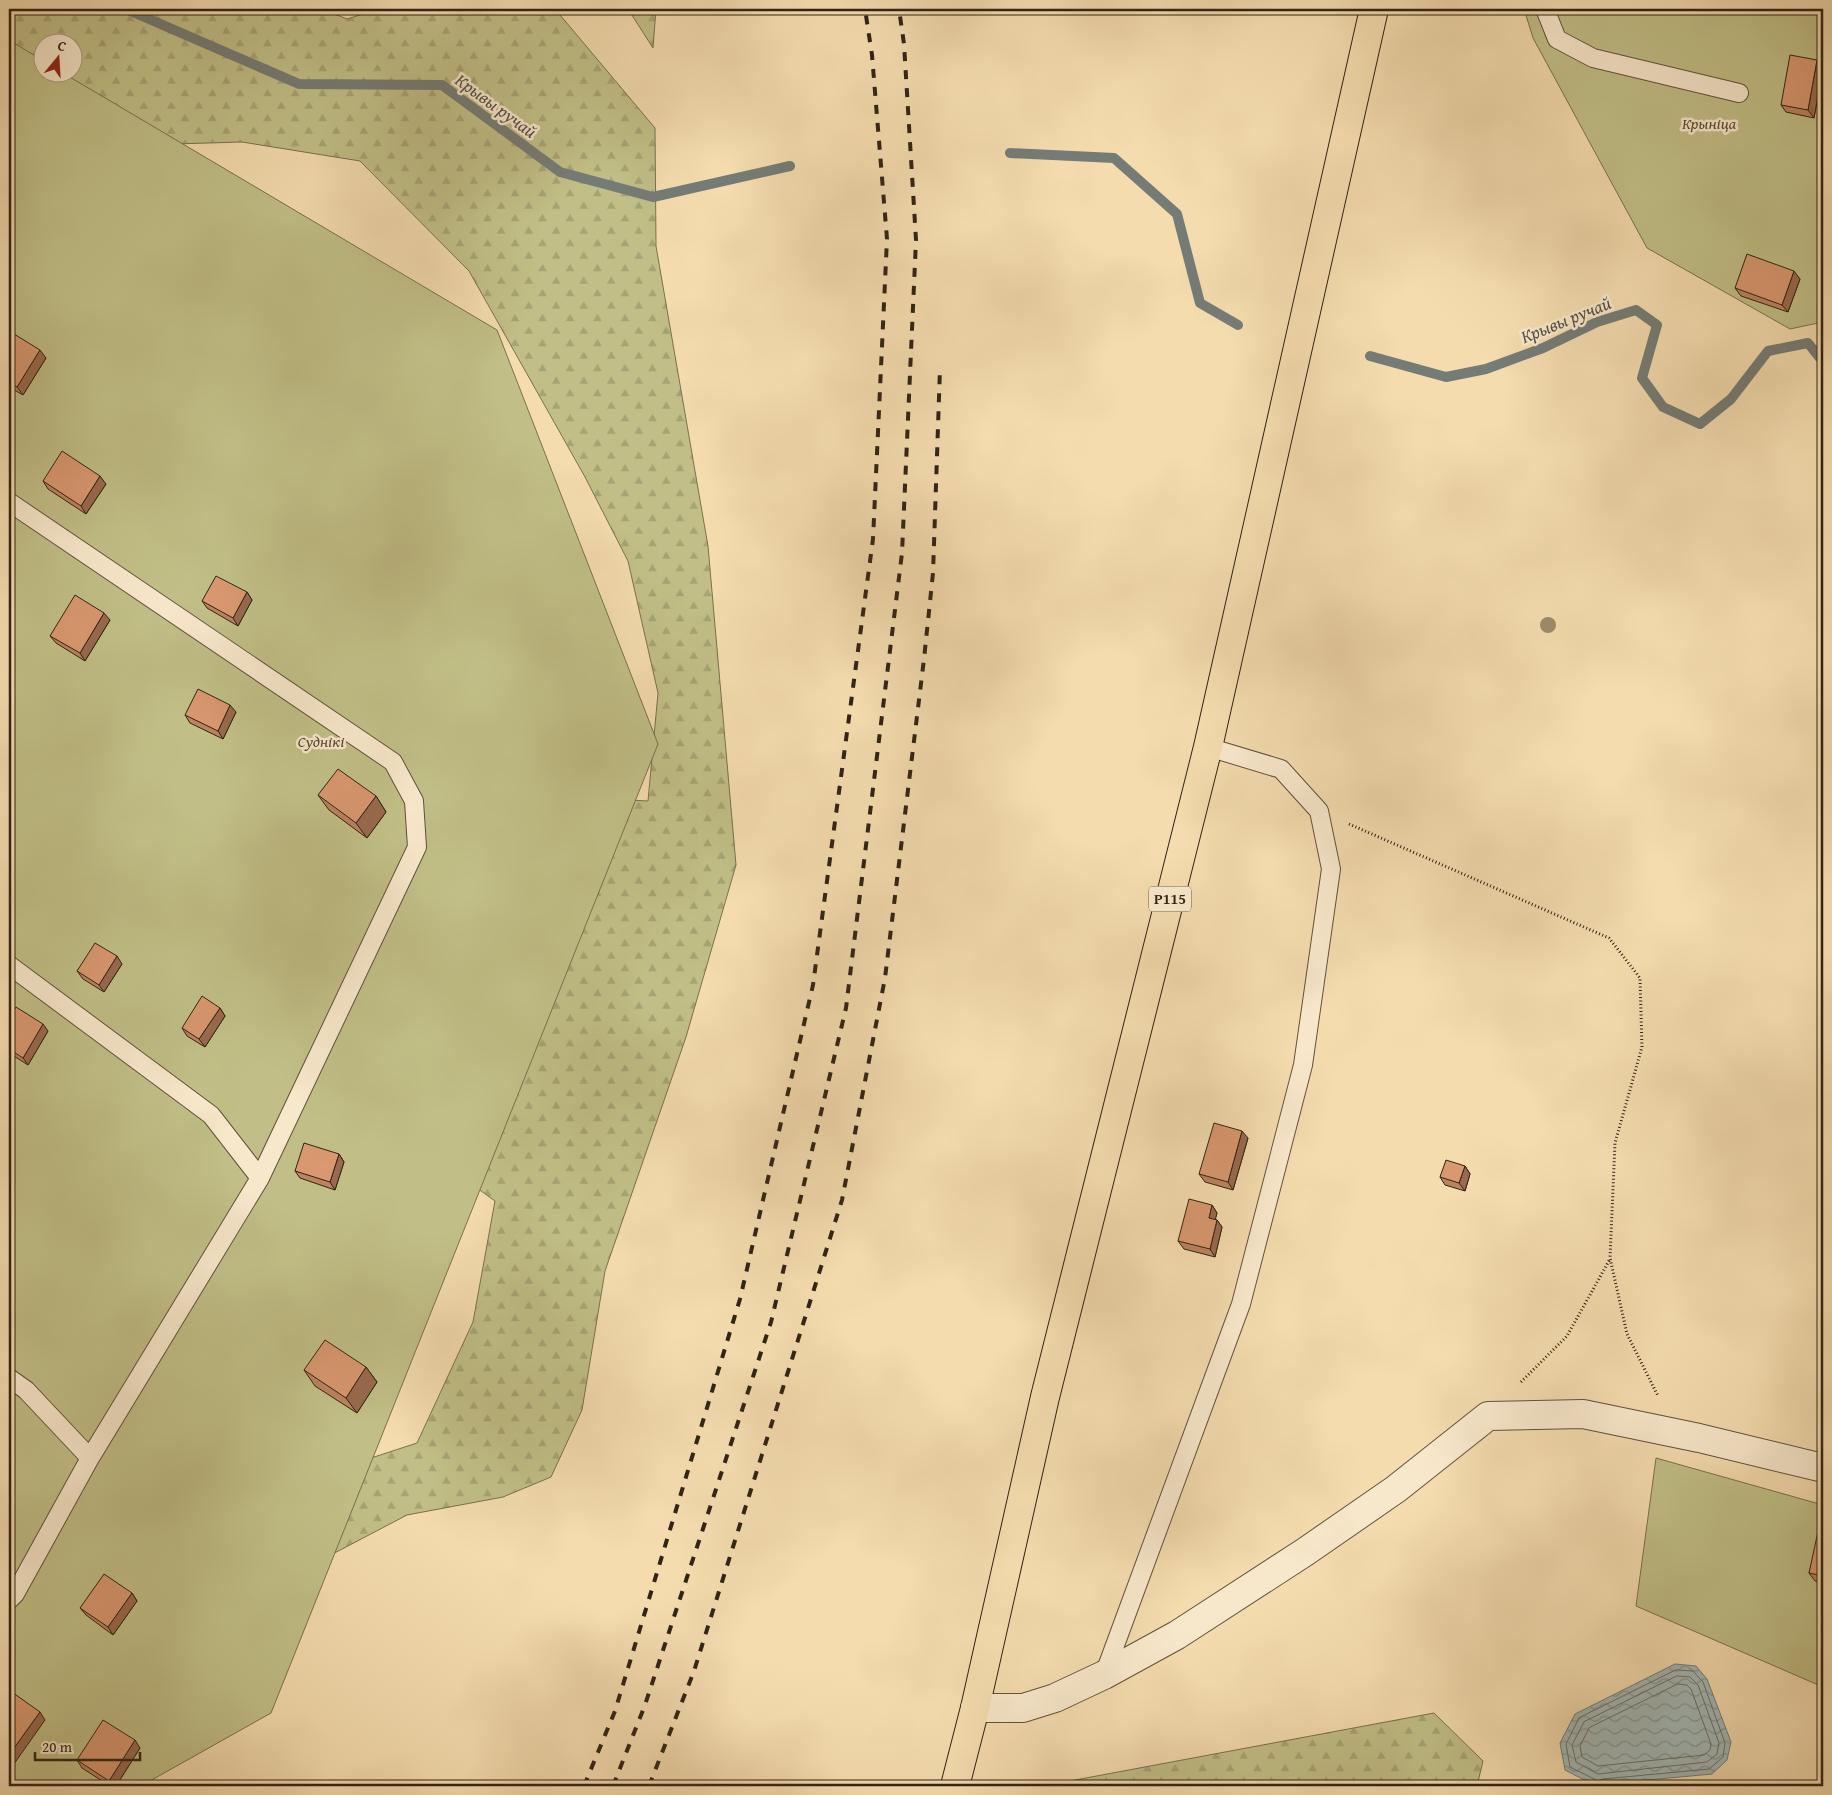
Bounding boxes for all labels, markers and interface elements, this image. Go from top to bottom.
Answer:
north arrow [32,32,82,82]
text: С [55,35,69,56]
water label: Крывы ручай [450,67,543,145]
park label: Крыніца [1682,111,1737,135]
water label: Крывы ручай [1517,289,1615,350]
park label: Суднікі [298,729,344,753]
road number: Р115 [1149,886,1191,912]
scale bar [35,1730,140,1762]
text: 20 m [42,1736,73,1757]

